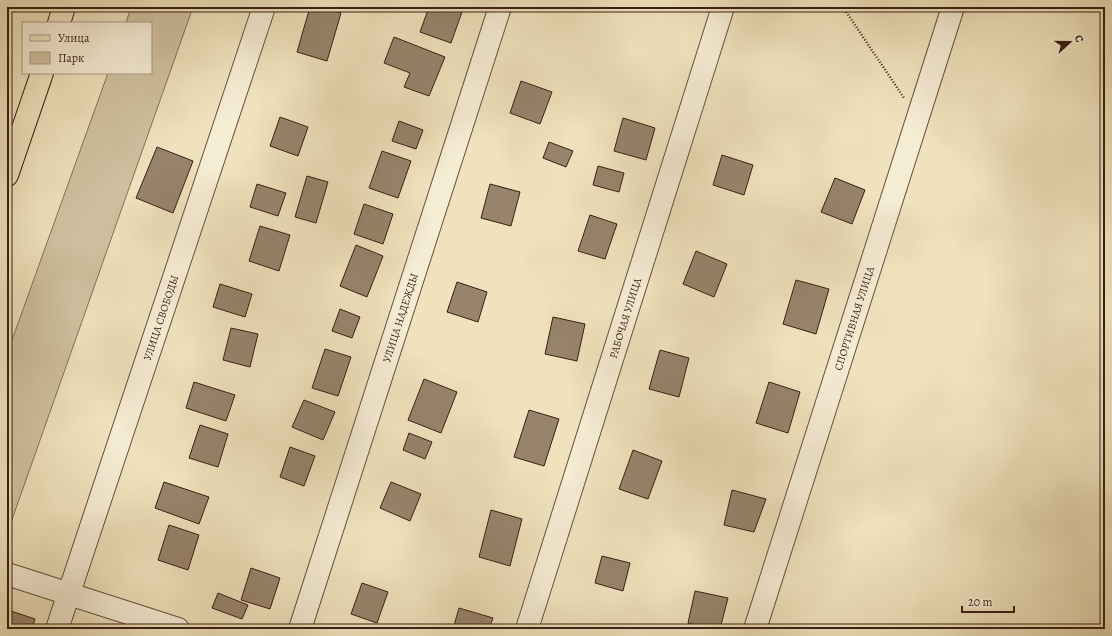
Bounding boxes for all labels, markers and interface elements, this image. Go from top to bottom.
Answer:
legend [22,22,152,74]
north arrow [1050,22,1090,62]
text: Улица [58,30,90,46]
text: С [1071,33,1087,45]
text: Парк [58,50,84,66]
street label: СПОРТИВНАЯ УЛИЦА [831,264,878,372]
street label: УЛИЦА НАДЕЖДЫ [379,271,422,364]
street label: УЛИЦА СВОБОДЫ [140,273,182,363]
street label: РАБОЧАЯ УЛИЦА [606,275,645,360]
scale bar [962,588,1014,614]
text: 20 m [968,594,992,610]

